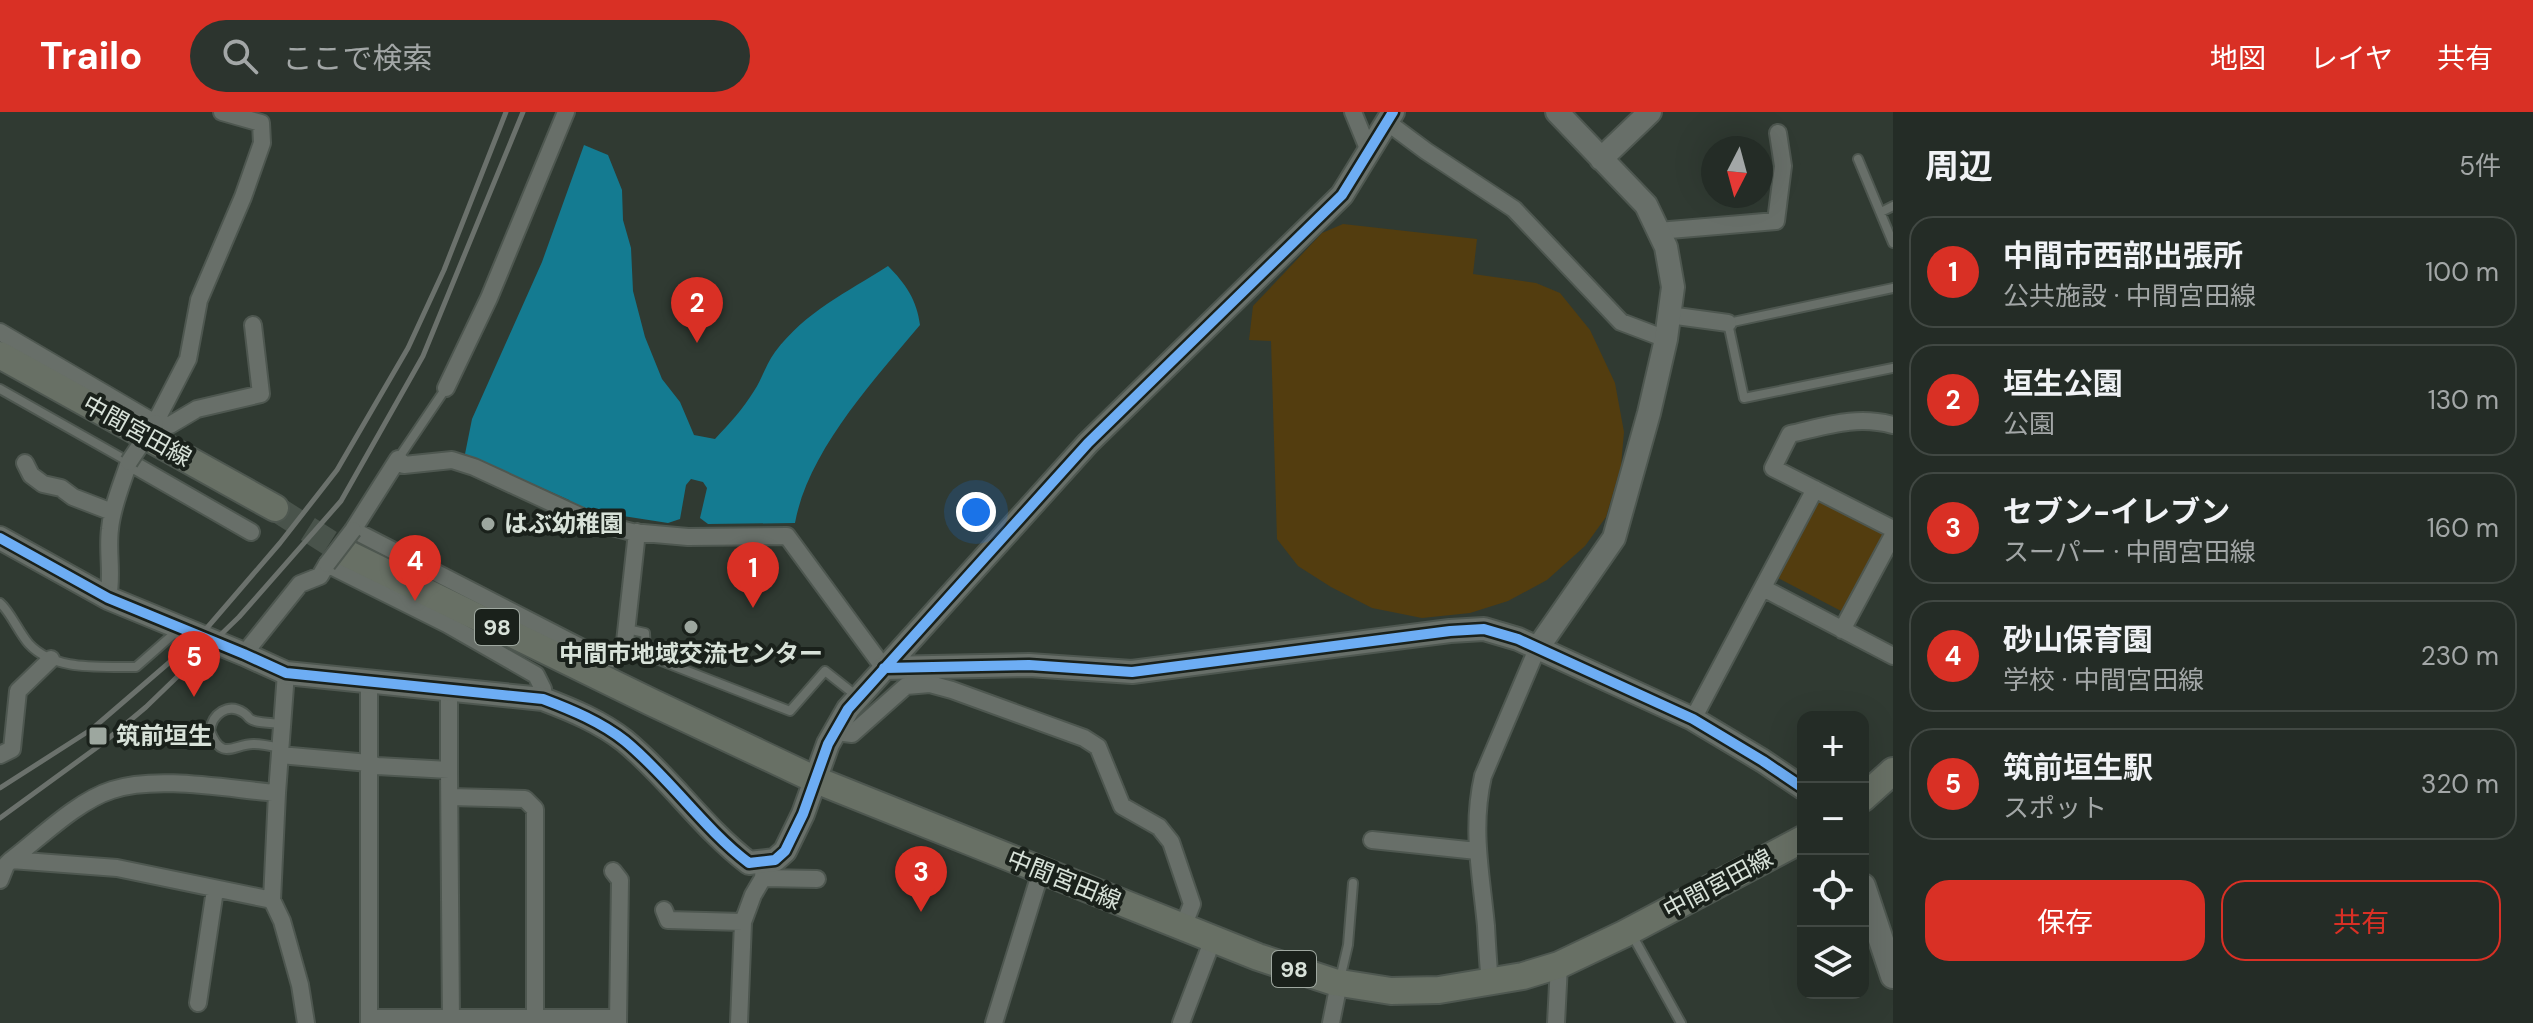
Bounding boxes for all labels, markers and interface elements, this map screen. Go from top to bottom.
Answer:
search box [190,20,750,92]
text: Trailo [40,31,142,81]
icon: search [218,34,262,78]
text: ここで検索 [282,39,432,78]
text: 地図 [2210,40,2266,77]
text: レイヤ [2310,40,2393,77]
text: 共有 [2437,40,2493,77]
north arrow [1701,136,1773,208]
text: 周辺 [1925,144,1993,189]
text: 5件 [2459,149,2501,183]
text: 中間市西部出張所 [2003,236,2243,275]
text: 1 [1948,255,1958,289]
text: 100 m [2425,255,2499,289]
pin: 2 [671,277,723,343]
text: 公共施設 · 中間宮田線 [2003,279,2256,313]
text: 垣生公園 [2003,364,2123,403]
text: 2 [1945,383,1961,417]
text: 130 m [2428,383,2499,417]
street label: 中間宮田線 [77,388,197,473]
text: 公園 [2003,407,2055,441]
your location [956,492,996,532]
text: セブン-イレブン [2003,492,2230,531]
place label: はぶ幼稚園 [504,508,624,539]
text: 3 [1945,511,1961,545]
text: 160 m [2427,511,2499,545]
marker: はぶ幼稚園 [479,515,497,533]
pin: 4 [389,535,441,601]
text: スーパー · 中間宮田線 [2003,535,2256,569]
pin: 1 [727,542,779,608]
road number: 98 [475,609,519,645]
marker: 中間市地域交流センター [682,618,700,636]
text: 砂山保育園 [2003,620,2153,659]
pin: 5 [168,631,220,697]
place label: 中間市地域交流センター [559,638,823,669]
text: 4 [1945,639,1961,673]
text: 230 m [2421,639,2499,673]
text: 学校 · 中間宮田線 [2003,663,2204,697]
map controls [1797,711,1869,999]
button: + [1797,711,1869,783]
place label: 筑前垣生 [116,720,212,751]
marker: 筑前垣生 [87,725,109,747]
text: 筑前垣生駅 [2003,748,2153,787]
text: 5 [1945,767,1961,801]
text: 320 m [2421,767,2499,801]
button: − [1797,783,1869,855]
text: スポット [2003,791,2107,825]
street label: 中間宮田線 [1658,842,1778,925]
street label: 中間宮田線 [1003,843,1126,916]
pin: 3 [895,846,947,912]
button: locate [1797,855,1869,927]
button: 保存 [1925,880,2205,961]
button: 共有 [2221,880,2501,961]
button: layers [1797,927,1869,999]
road number: 98 [1272,951,1316,987]

